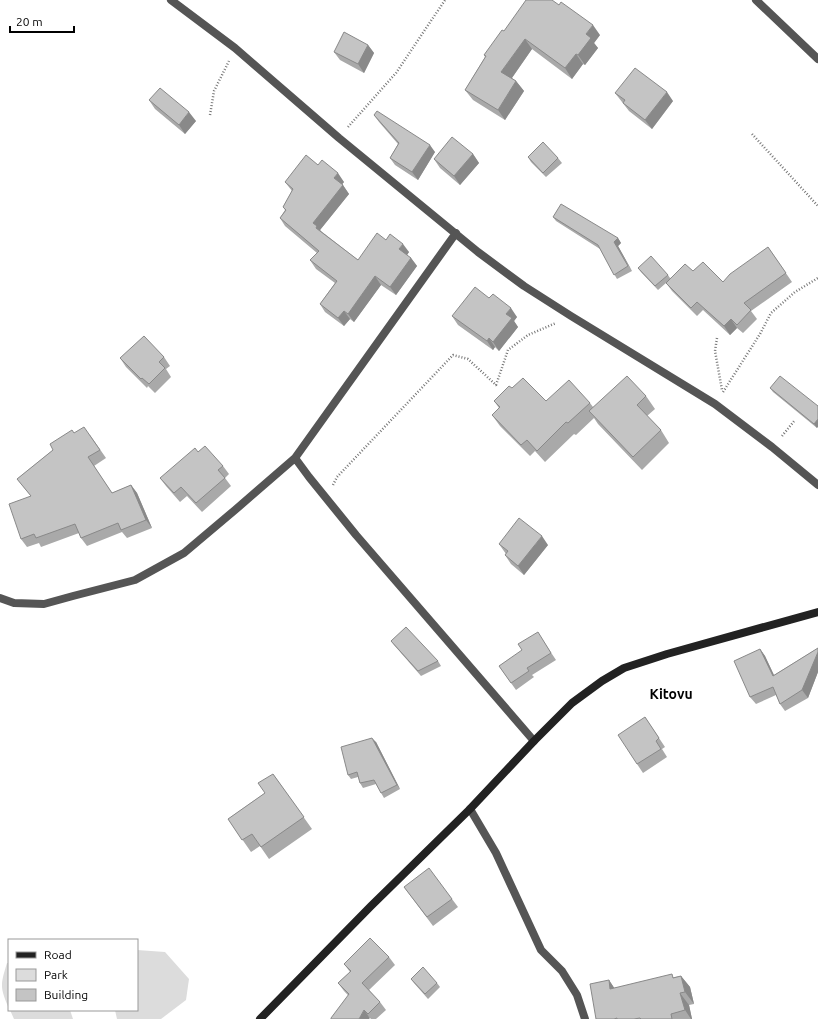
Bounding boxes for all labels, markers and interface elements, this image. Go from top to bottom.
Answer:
scale bar [10,8,74,34]
text: 20 m [16,15,43,28]
district label: Kitovu [649,686,693,702]
legend [8,939,138,1011]
text: Road [44,948,72,961]
text: Park [44,968,68,981]
text: Building [44,988,88,1001]

